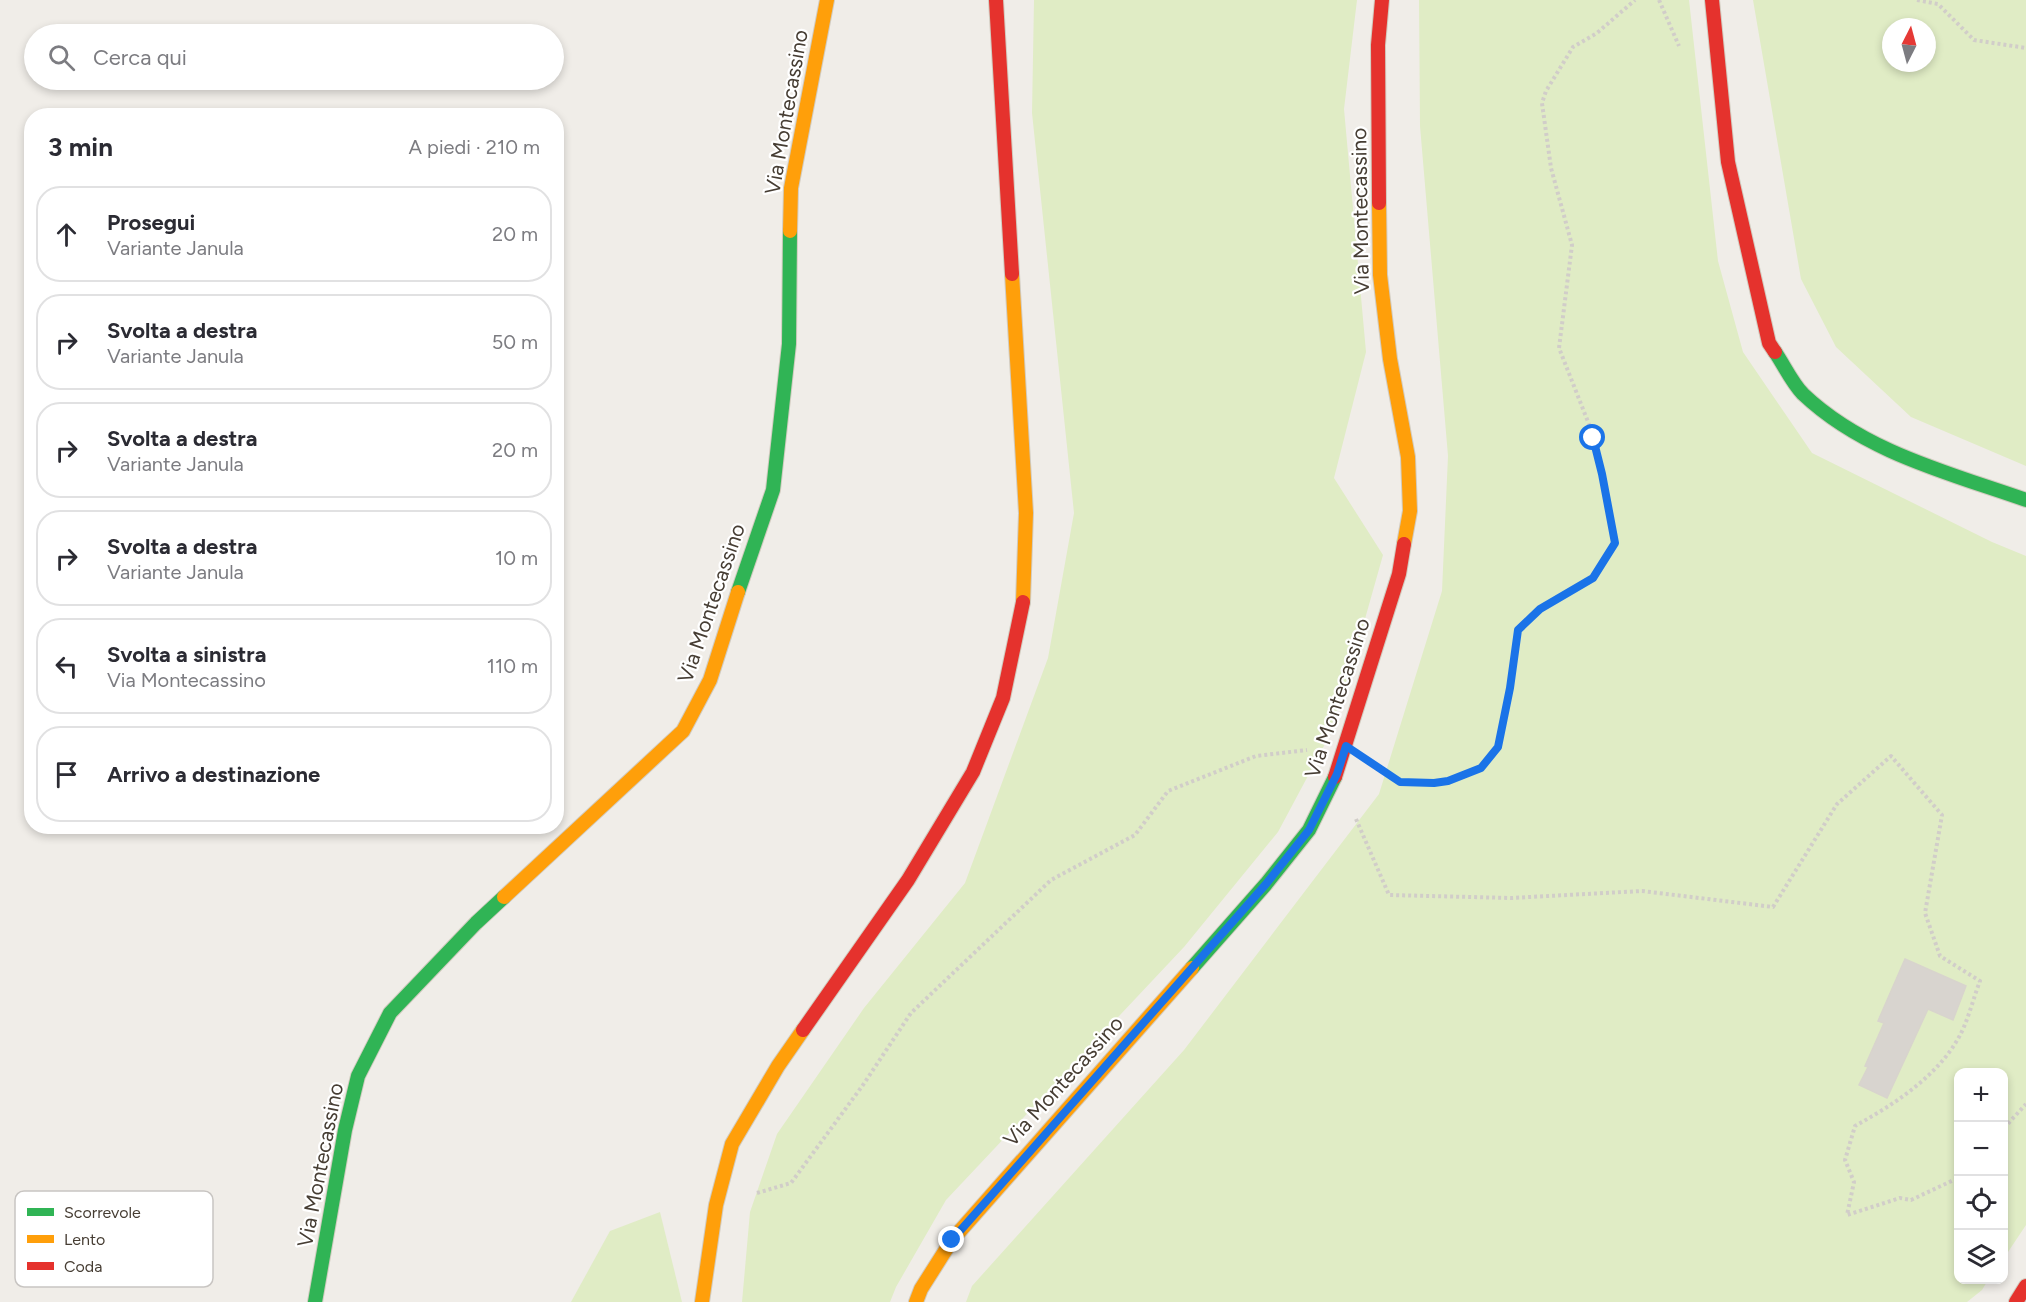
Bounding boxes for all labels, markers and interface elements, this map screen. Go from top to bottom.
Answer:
north arrow [1882,18,1936,72]
search box [24,24,564,90]
street label: Via Montecassino [759,28,813,196]
icon: search [45,41,78,74]
text: Cerca qui [93,44,187,71]
street label: Via Montecassino [1346,127,1374,295]
text: 3 min [48,131,113,163]
text: A piedi · 210 m [409,135,540,159]
text: Prosegui [107,209,195,236]
icon: ahead [50,218,83,251]
text: 20 m [492,222,538,246]
text: Variante Janula [107,236,244,260]
text: Svolta a destra [107,317,257,344]
icon: right [50,326,83,359]
text: 50 m [492,330,538,354]
text: Variante Janula [107,344,244,368]
route start [1579,424,1605,450]
text: Svolta a destra [107,425,257,452]
icon: right [50,434,83,467]
text: 20 m [492,438,538,462]
text: Variante Janula [107,452,244,476]
street label: Via Montecassino [672,520,750,686]
text: Svolta a destra [107,533,257,560]
icon: right [50,542,83,575]
text: 10 m [495,546,538,570]
text: Variante Janula [107,560,244,584]
street label: Via Montecassino [1299,615,1375,781]
text: Svolta a sinistra [107,641,266,668]
icon: left [50,650,83,683]
text: 110 m [487,654,538,678]
text: Via Montecassino [107,668,266,692]
icon: arrive [50,758,83,791]
text: Arrivo a destinazione [107,761,320,788]
street label: Via Montecassino [998,1011,1128,1151]
map controls [1954,1068,2008,1284]
button: + [1954,1068,2008,1122]
street label: Via Montecassino [292,1081,348,1249]
button: − [1954,1122,2008,1176]
button: locate [1954,1176,2008,1230]
legend [15,1191,213,1287]
text: Scorrevole [64,1203,141,1222]
route end [938,1226,964,1252]
text: Lento [64,1230,105,1249]
button: layers [1954,1230,2008,1284]
text: Coda [64,1257,102,1276]

